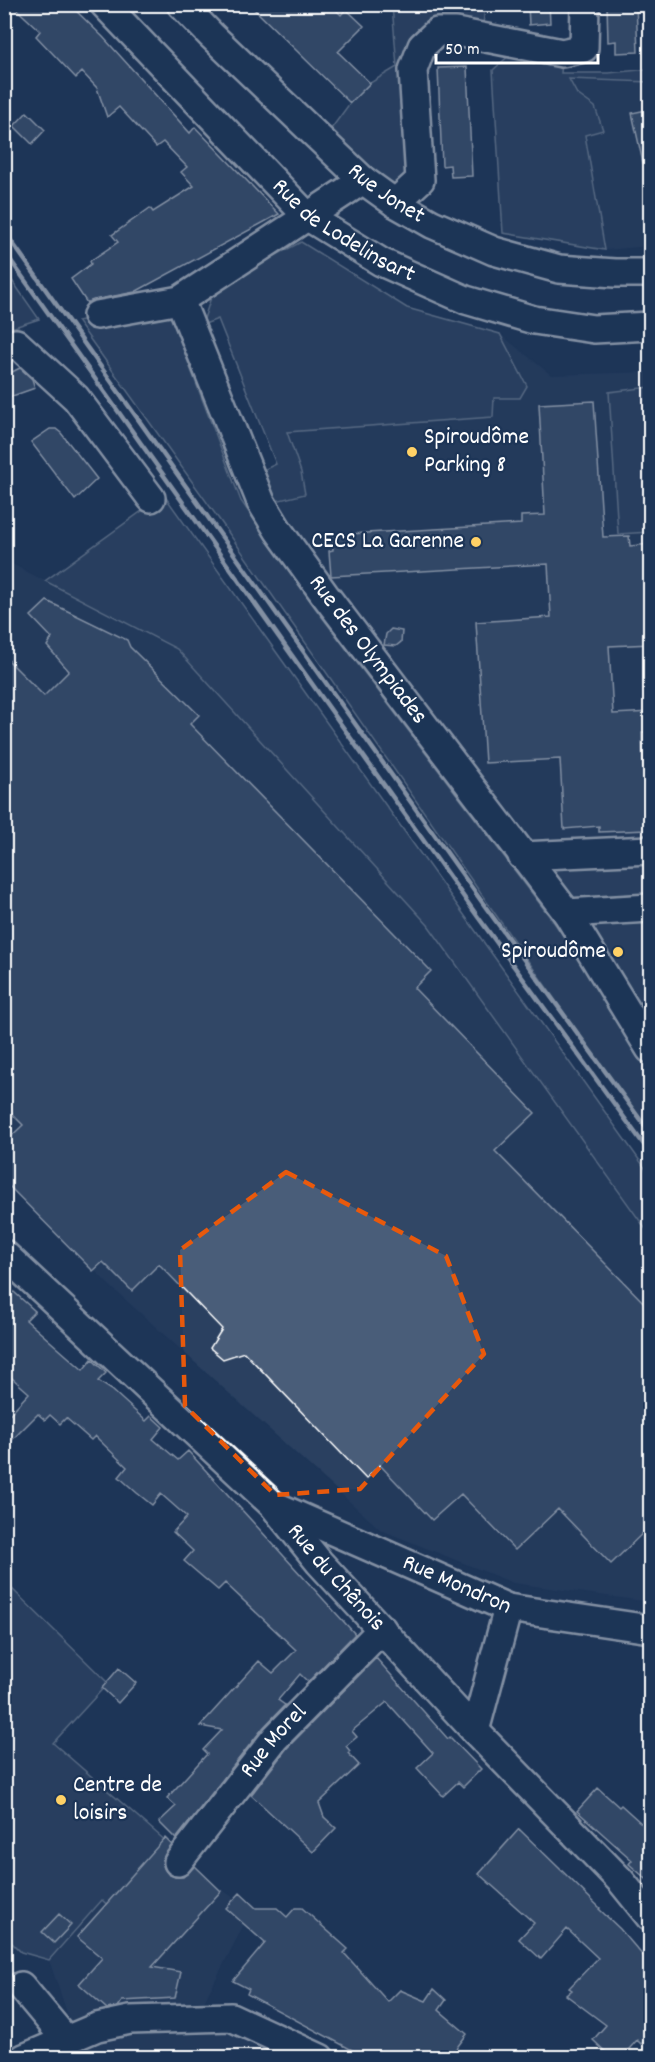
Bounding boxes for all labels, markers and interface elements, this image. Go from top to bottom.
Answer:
scale bar [436,27,598,65]
text: 50 m [445,38,480,63]
street label: Rue Jonet [339,156,431,233]
street label: Rue de Lodelinsart [263,171,420,292]
place label: Spiroudôme Parking 8 [424,421,529,483]
marker: Spiroudôme Parking 8 [405,445,419,459]
place label: CECS La Garenne [311,525,464,559]
marker: CECS La Garenne [469,535,483,549]
street label: Rue des Olympiades [299,568,435,732]
place label: Spiroudôme [501,935,606,969]
marker: Spiroudôme [611,945,625,959]
street label: Rue du Chênois [278,1517,393,1640]
street label: Rue Mondron [397,1547,516,1624]
street label: Rue Morel [232,1697,316,1786]
place label: Centre de loisirs [73,1769,162,1831]
marker: Centre de loisirs [54,1793,68,1807]

